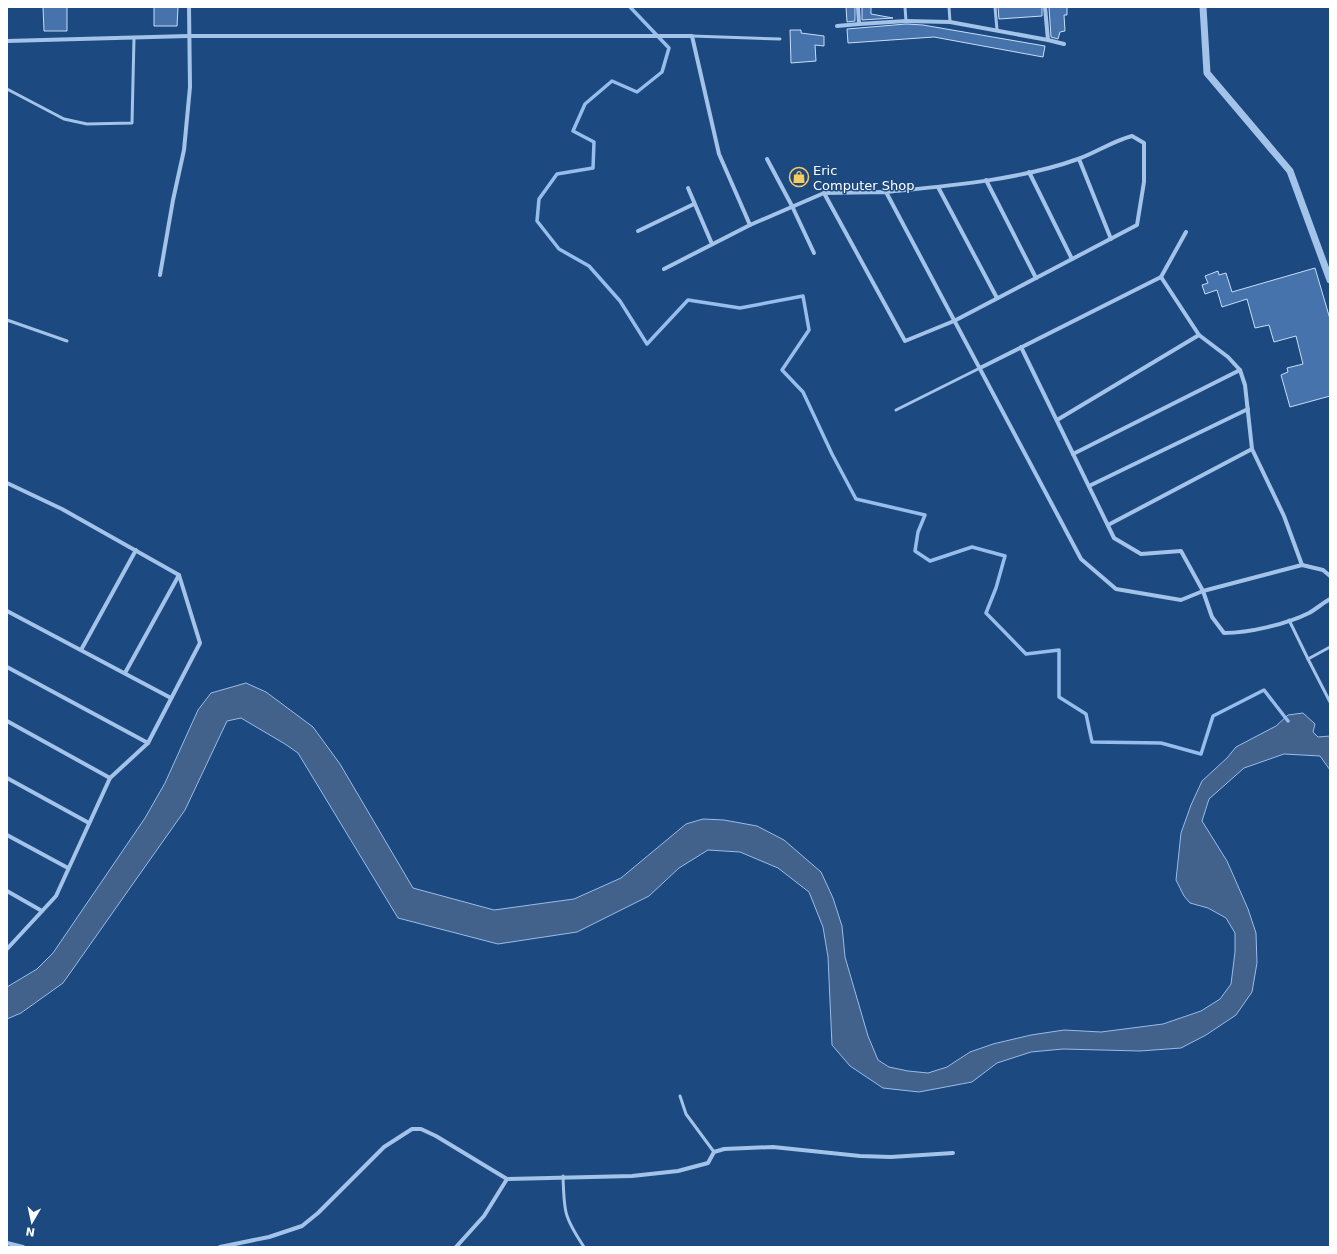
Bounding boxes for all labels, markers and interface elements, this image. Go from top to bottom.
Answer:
place label: Eric Computer Shop [813,163,914,193]
shop icon: Eric Computer Shop [788,166,810,188]
north arrow [12,1202,52,1242]
text: N [25,1224,36,1239]

